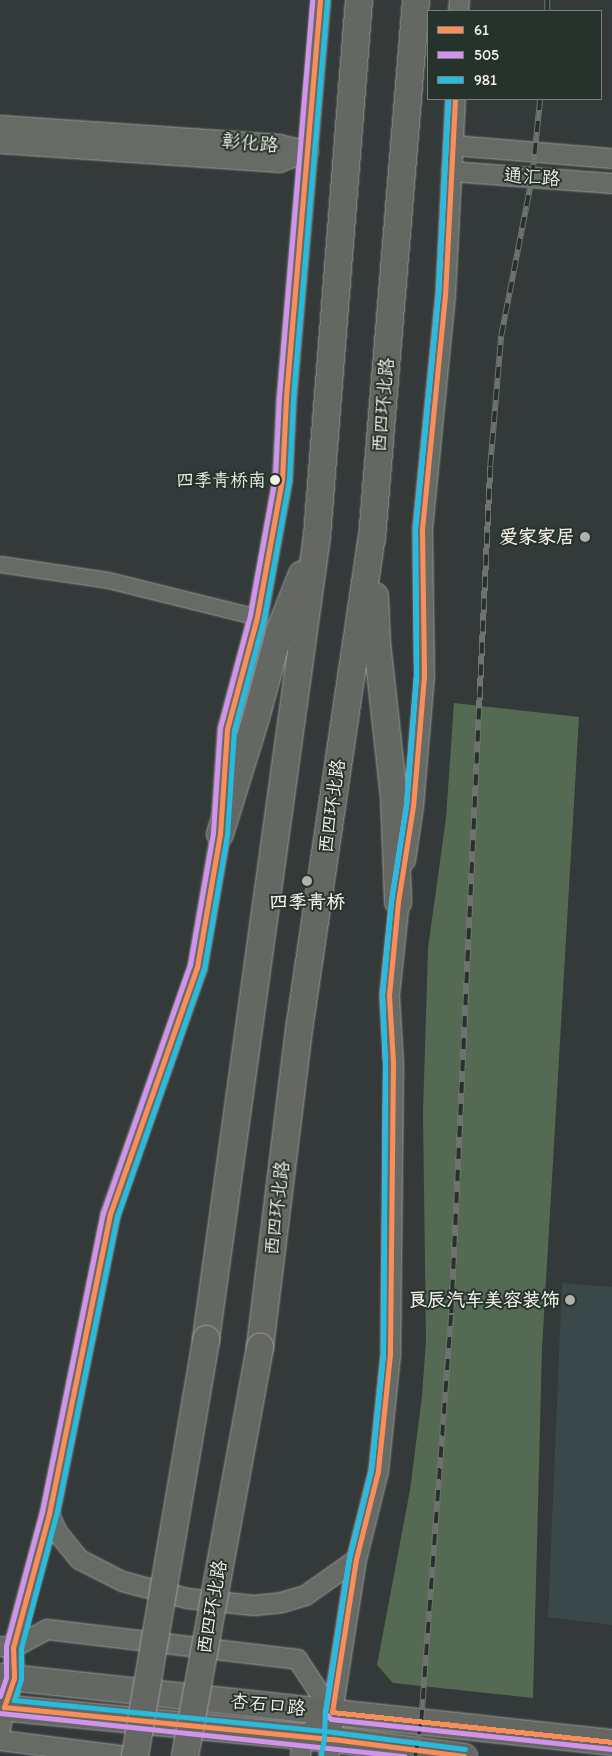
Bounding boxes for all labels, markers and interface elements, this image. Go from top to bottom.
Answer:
legend [427,10,602,100]
text: 61 [474,21,489,39]
text: 505 [474,46,499,64]
text: 981 [474,71,497,89]
street label: 彰化路 [221,129,279,157]
street label: 通汇路 [503,164,561,190]
street label: 西四环北路 [368,357,398,453]
place label: 四季青桥南 [176,469,266,491]
marker: 四季青桥南 [270,475,280,485]
place label: 爱家家居 [499,526,575,548]
marker: 爱家家居 [579,531,591,543]
street label: 西四环北路 [314,757,350,855]
marker: 四季青桥 [300,874,314,888]
place label: 四季青桥 [269,891,345,913]
street label: 西四环北路 [260,1159,294,1257]
place label: 良辰汽车美容装饰 [408,1289,560,1311]
marker: 良辰汽车美容装饰 [564,1294,576,1306]
street label: 西四环北路 [193,1558,231,1656]
street label: 杏石口路 [229,1690,307,1720]

